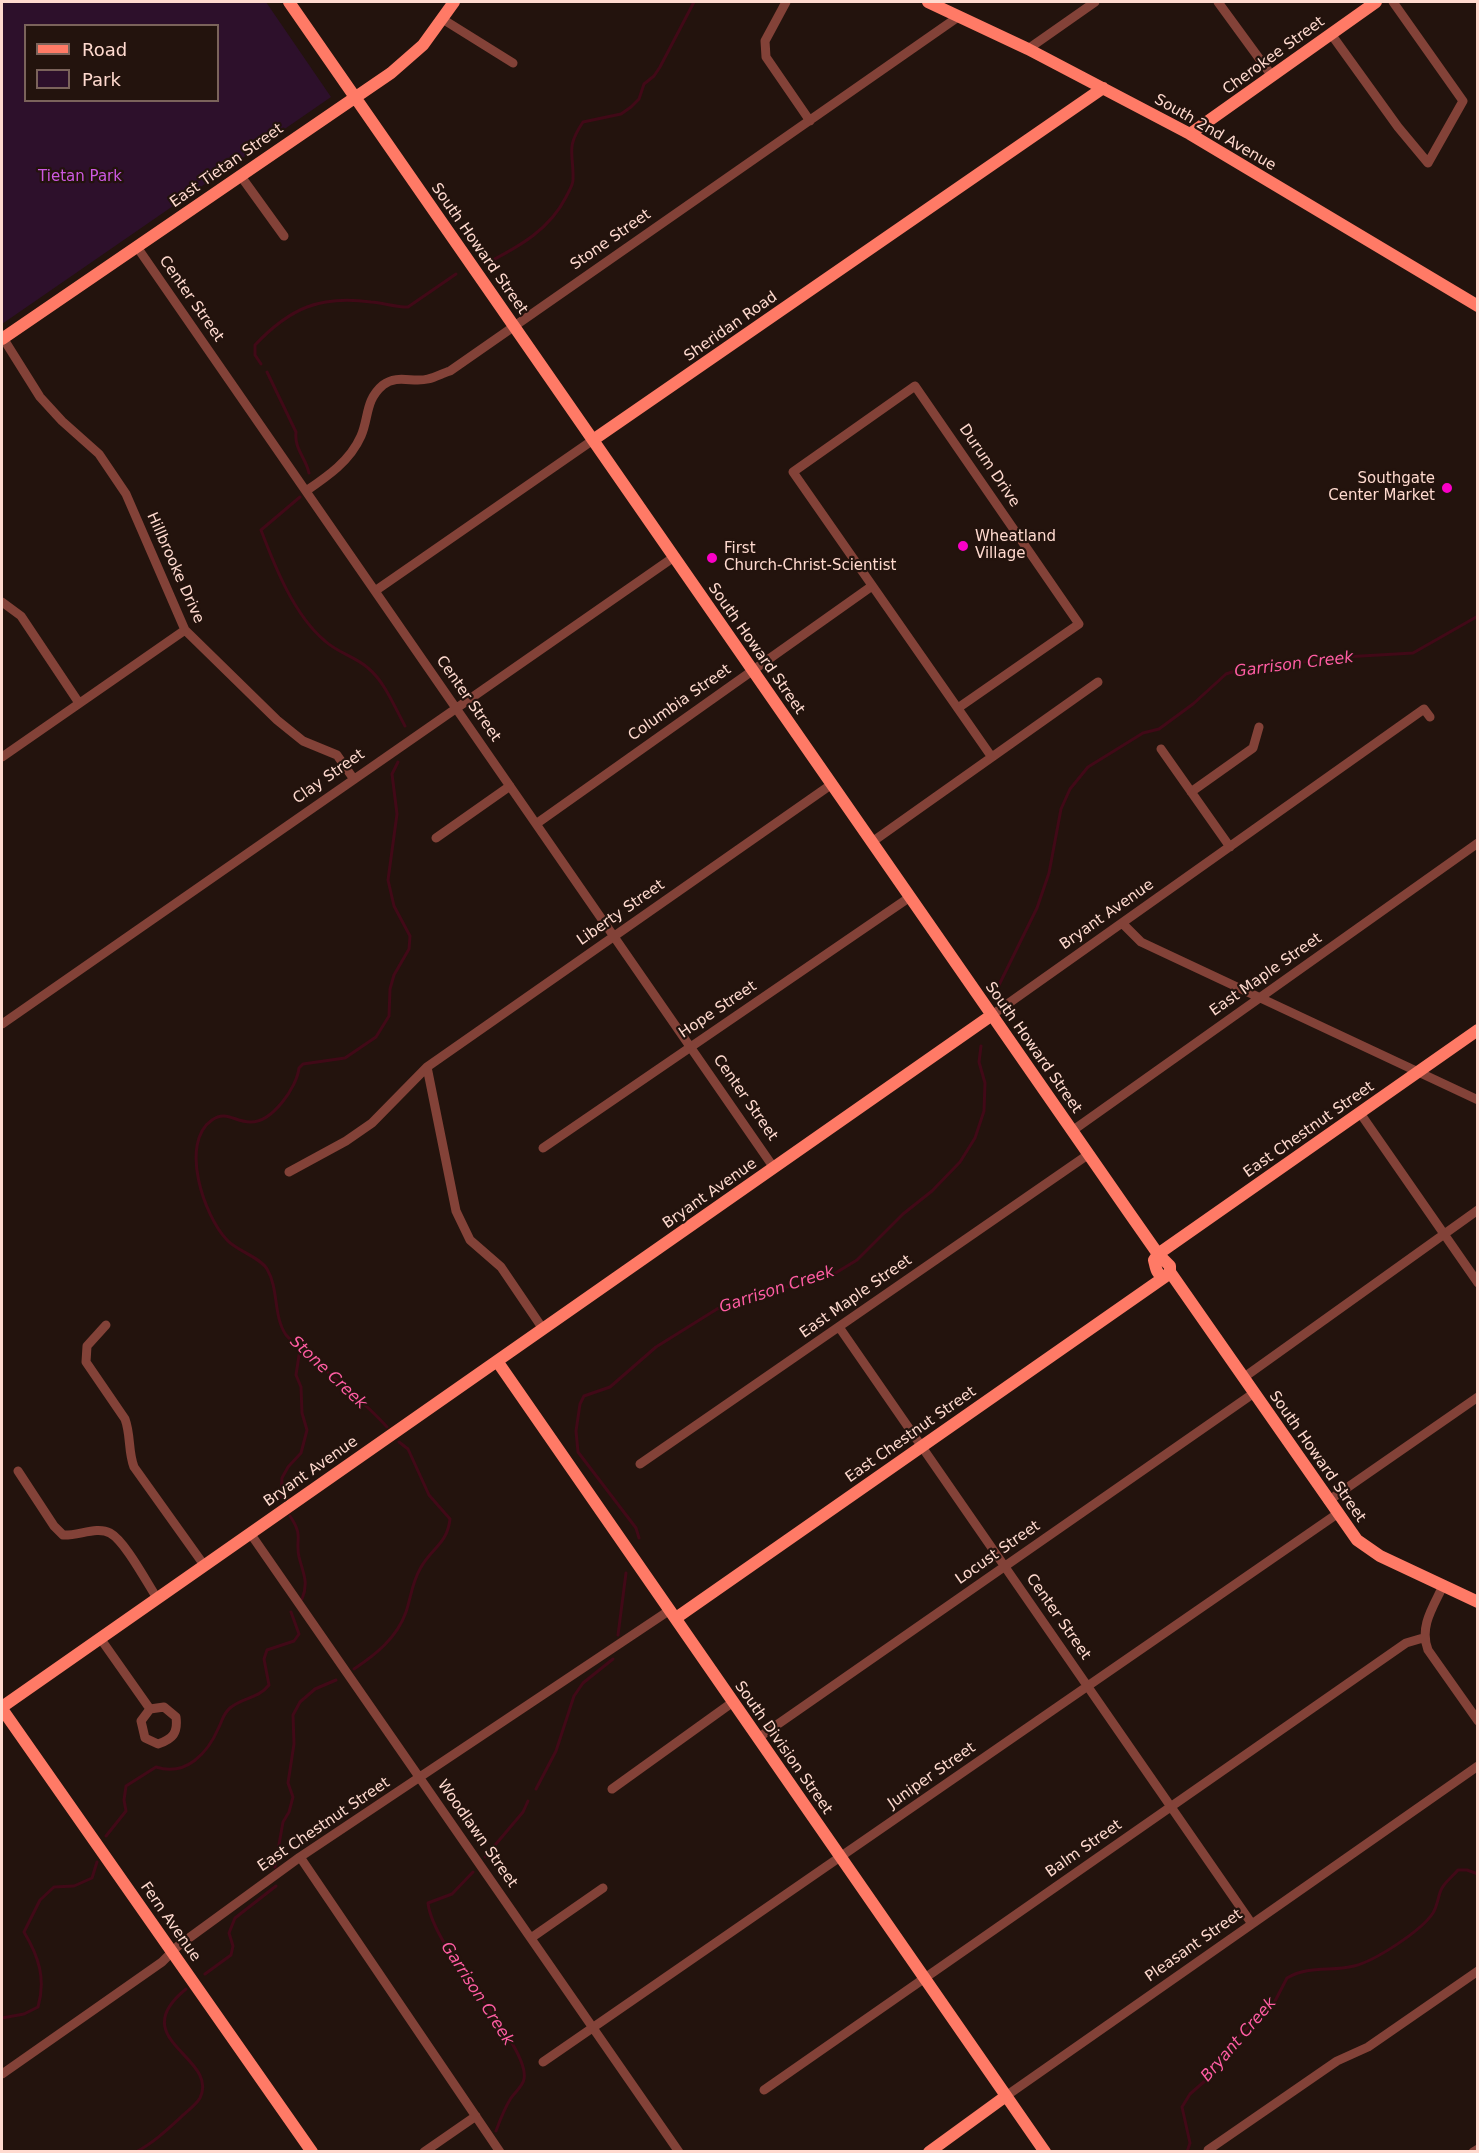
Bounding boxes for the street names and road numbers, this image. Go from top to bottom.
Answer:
street label: Cherokee Street [1220,13,1328,99]
street label: South 2nd Avenue [1151,91,1279,175]
street label: East Tietan Street [167,120,287,212]
street label: South Howard Street [427,180,531,318]
street label: Stone Street [567,206,655,274]
street label: Center Street [155,253,227,345]
street label: Sheridan Road [681,288,781,366]
street label: Durum Drive [955,421,1023,511]
street label: Hillbrooke Drive [142,510,208,626]
street label: South Howard Street [704,580,808,718]
street label: Center Street [432,653,504,745]
street label: Columbia Street [625,661,735,745]
street label: Clay Street [290,746,368,808]
street label: Liberty Street [574,876,668,950]
street label: Bryant Avenue [1057,876,1157,954]
street label: East Maple Street [1207,930,1325,1020]
street label: Hope Street [676,977,760,1043]
street label: South Howard Street [981,979,1085,1117]
street label: Center Street [709,1052,781,1144]
street label: East Chestnut Street [1240,1078,1378,1182]
street label: Bryant Avenue [660,1155,760,1233]
street label: East Maple Street [797,1252,915,1342]
street label: East Chestnut Street [842,1383,980,1487]
street label: South Howard Street [1265,1388,1369,1526]
street label: Bryant Avenue [261,1433,361,1511]
street label: Locust Street [952,1517,1044,1589]
street label: Center Street [1022,1571,1094,1663]
street label: South Division Street [730,1678,836,1818]
street label: Juniper Street [885,1739,979,1813]
street label: East Chestnut Street [255,1774,393,1876]
street label: Woodlawn Street [433,1777,521,1891]
street label: Balm Street [1043,1816,1125,1882]
street label: Fern Avenue [136,1879,204,1965]
street label: Pleasant Street [1142,1906,1246,1986]

